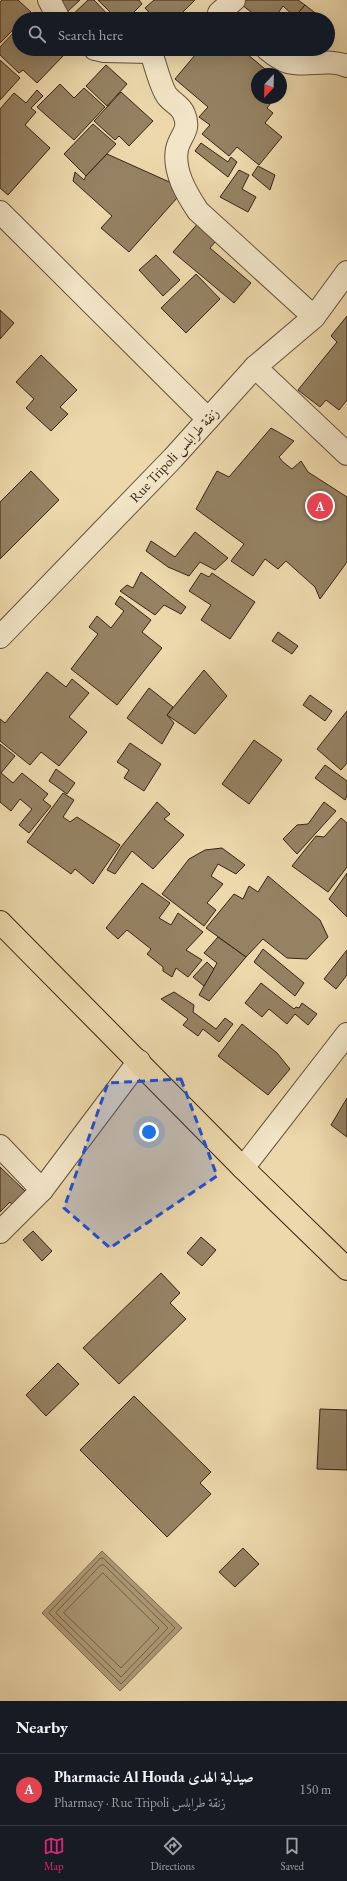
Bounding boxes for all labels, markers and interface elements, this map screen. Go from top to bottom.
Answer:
search box [12,12,335,56]
icon: search [26,23,48,45]
text: Search here [58,25,123,44]
north arrow [251,68,287,104]
street label: Rue Tripoli زنقة طرابلس [125,404,223,507]
pin: A [307,491,333,521]
your location [139,1122,159,1142]
text: Nearby [16,1716,68,1738]
text: Pharmacie Al Houda صيدلية الهدى [54,1767,254,1786]
text: A [24,1781,34,1798]
text: 150 m [300,1781,331,1798]
text: Pharmacy · Rue Tripoli زنقة طرابلس [54,1794,226,1811]
tab: Map [43,1835,65,1873]
tab: Directions [151,1835,195,1873]
tab: Saved [281,1835,304,1873]

